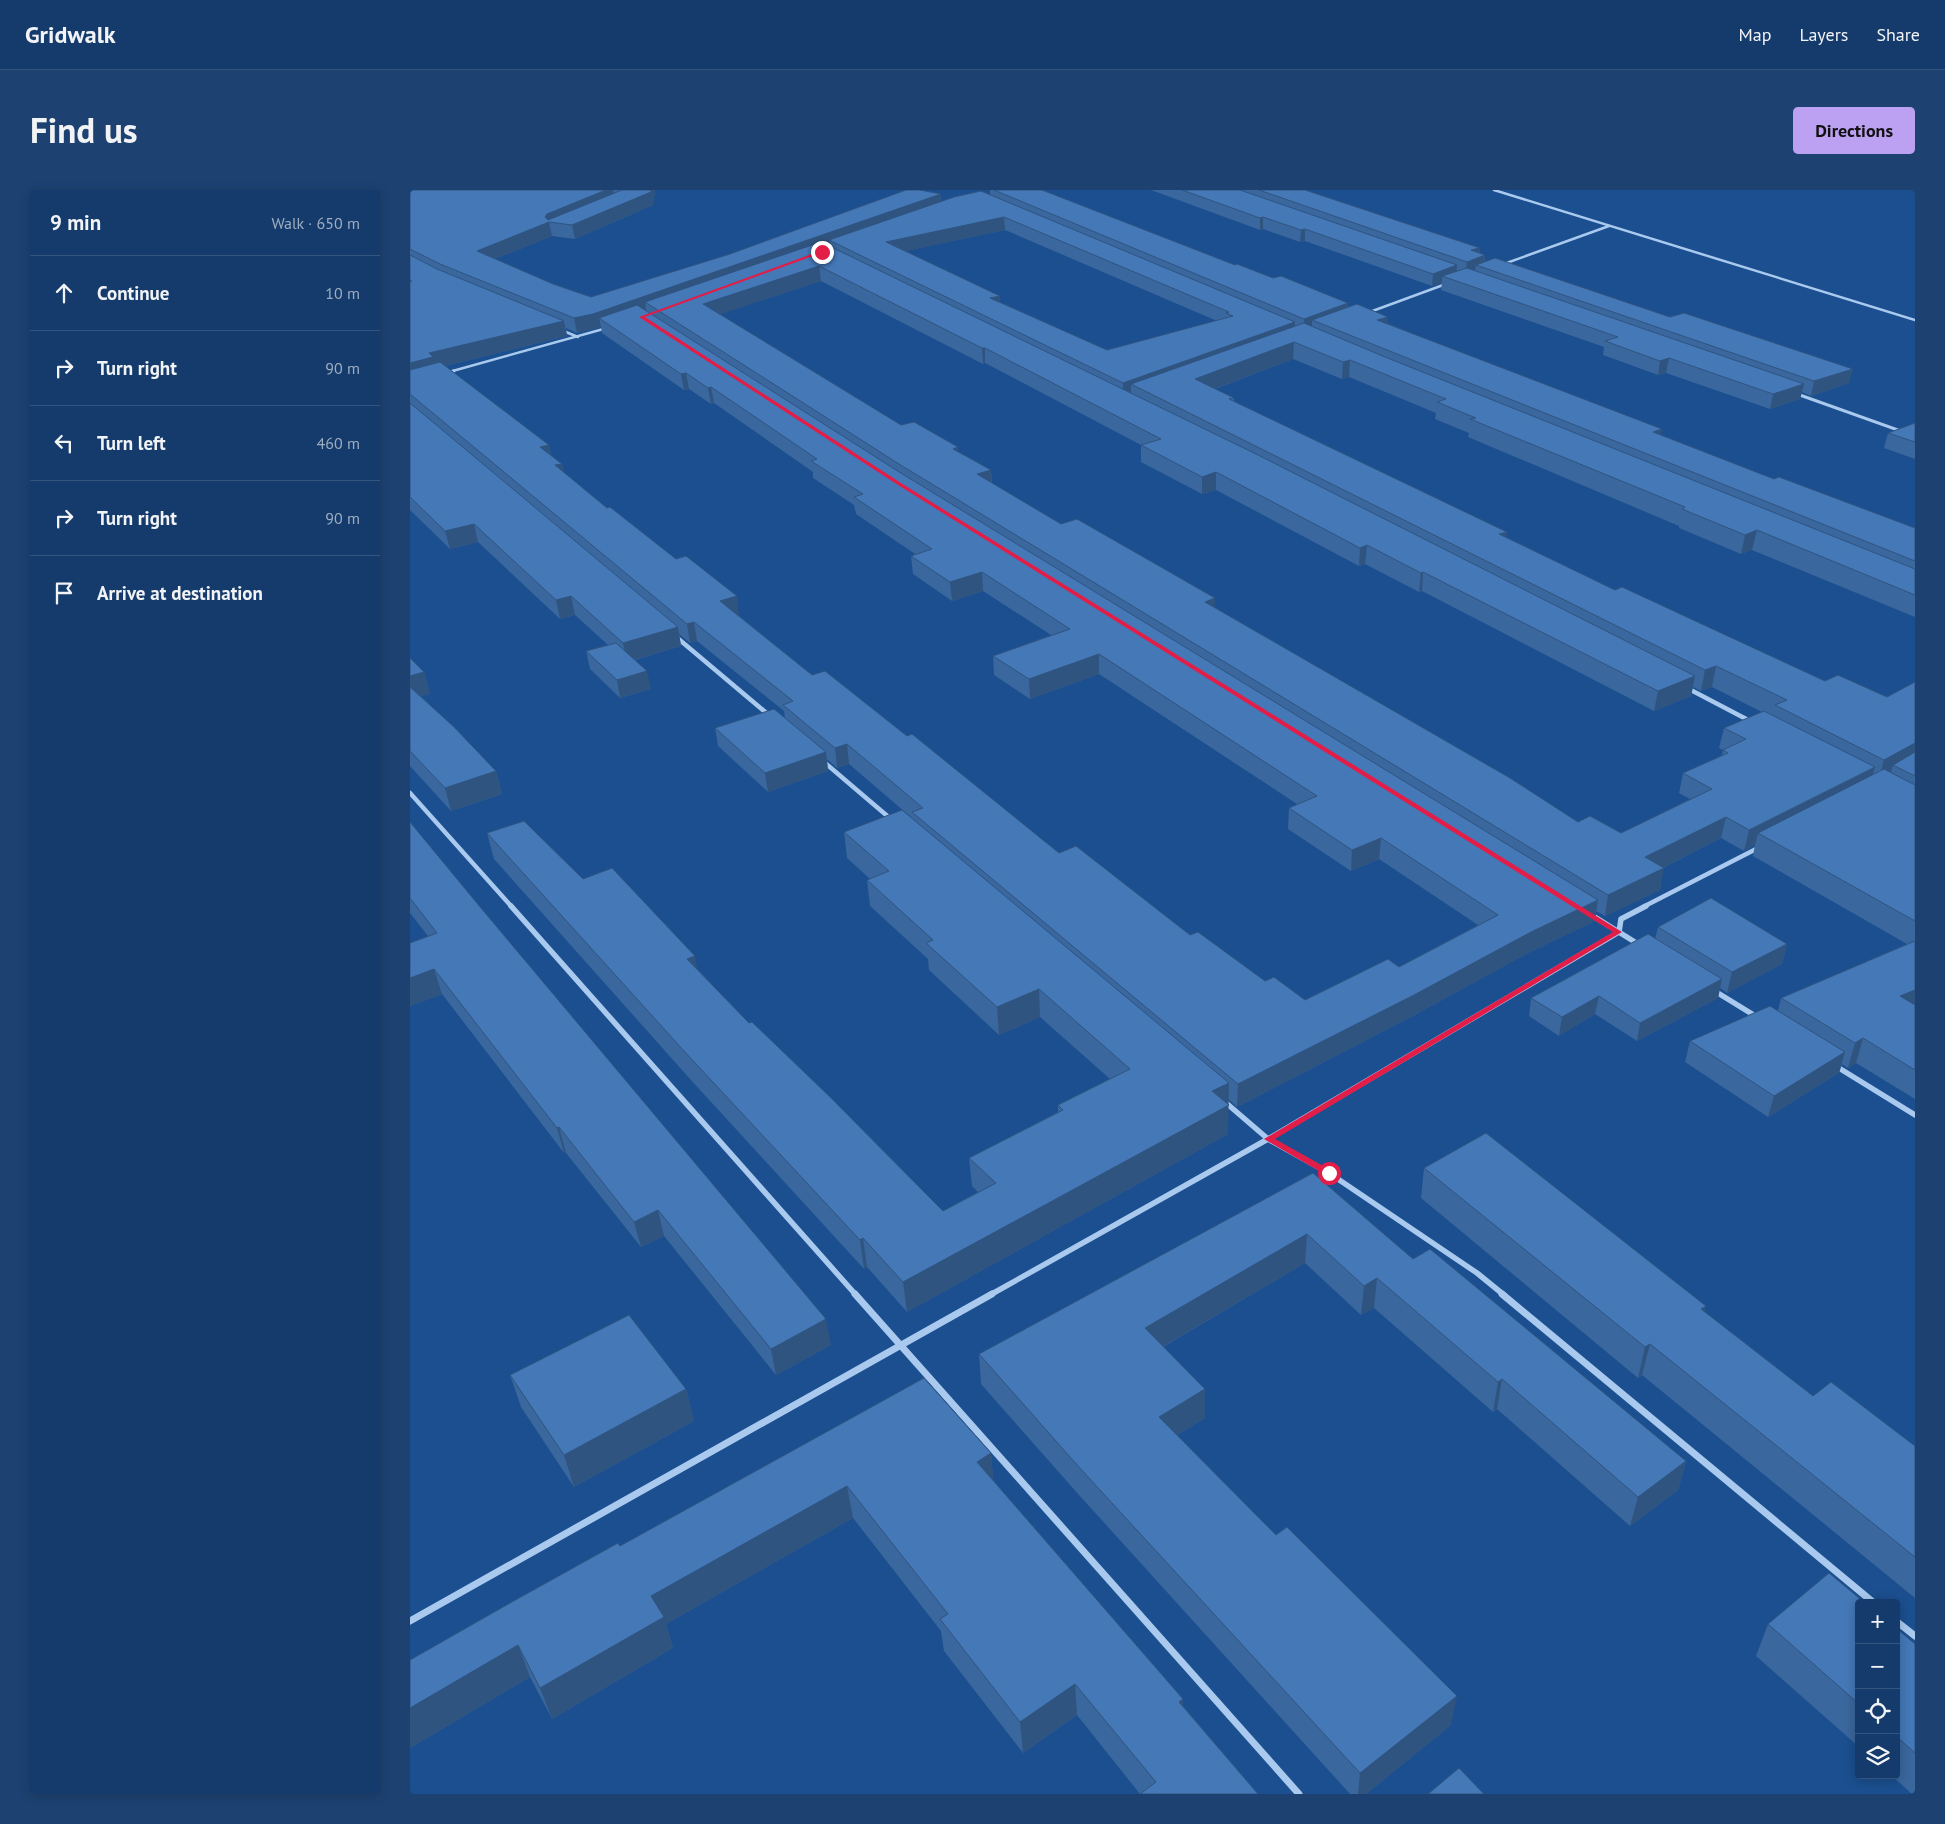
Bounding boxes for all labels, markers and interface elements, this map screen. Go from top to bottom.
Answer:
text: Gridwalk [25,19,115,50]
text: Map [1739,23,1771,46]
text: Layers [1799,23,1848,46]
text: Share [1876,23,1920,46]
text: Find us [30,107,138,153]
button: Directions [1793,107,1915,154]
text: 9 min [50,209,101,236]
text: Walk · 650 m [271,213,360,233]
route end [811,241,834,264]
icon: ahead [50,279,78,307]
text: Continue [97,281,169,305]
text: 10 m [325,283,360,303]
icon: right [50,354,78,382]
text: Turn right [97,356,177,380]
text: 90 m [325,358,360,378]
icon: left [50,429,78,457]
text: Turn left [97,431,166,455]
text: 460 m [317,433,360,453]
icon: right [50,504,78,532]
text: Turn right [97,506,177,530]
text: 90 m [325,508,360,528]
icon: arrive [50,579,78,607]
text: Arrive at destination [97,581,263,605]
route start [1318,1162,1341,1185]
map controls [1855,1599,1900,1779]
button: + [1855,1599,1900,1644]
button: − [1855,1644,1900,1689]
button: locate [1855,1689,1900,1734]
button: layers [1855,1734,1900,1779]

